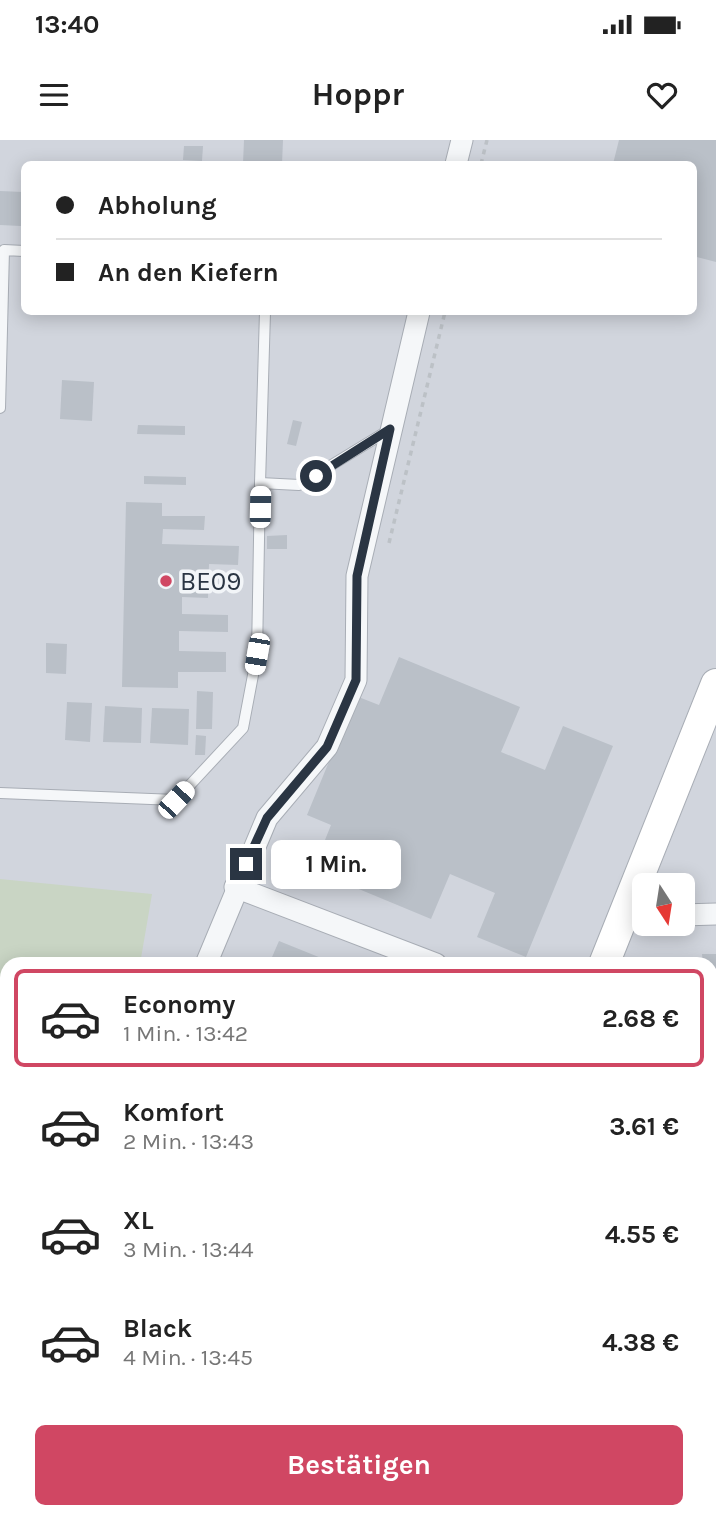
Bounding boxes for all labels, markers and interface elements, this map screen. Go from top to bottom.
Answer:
text: 13:40 [35,9,99,40]
icon: menu [35,76,73,114]
text: Hoppr [312,76,404,113]
icon: heart [643,76,681,114]
text: Abholung [98,190,217,221]
text: An den Kiefern [98,257,279,288]
route start [300,460,332,492]
car [250,486,271,528]
place label: BE09 [180,566,241,597]
marker: BE09 [158,573,174,589]
car [244,631,271,677]
car [154,777,199,823]
callout: 1 Min. [270,840,400,888]
route end [230,848,262,880]
text: 1 Min. [306,851,366,878]
north arrow [632,873,695,936]
map controls [632,873,695,936]
icon: car [39,987,102,1050]
text: Economy [123,989,235,1020]
text: 2.68 € [602,1003,679,1034]
text: 1 Min. · 13:42 [123,1020,248,1047]
icon: car [39,1095,102,1158]
text: Komfort [123,1097,224,1128]
text: 3.61 € [609,1111,679,1142]
text: 2 Min. · 13:43 [123,1128,254,1155]
icon: car [39,1203,102,1266]
text: XL [123,1205,154,1236]
text: 4.55 € [605,1219,679,1250]
text: 3 Min. · 13:44 [123,1236,254,1263]
icon: car [39,1311,102,1374]
text: Black [123,1313,192,1344]
text: 4.38 € [602,1327,679,1358]
text: 4 Min. · 13:45 [123,1344,253,1371]
button: Bestätigen [35,1425,683,1505]

